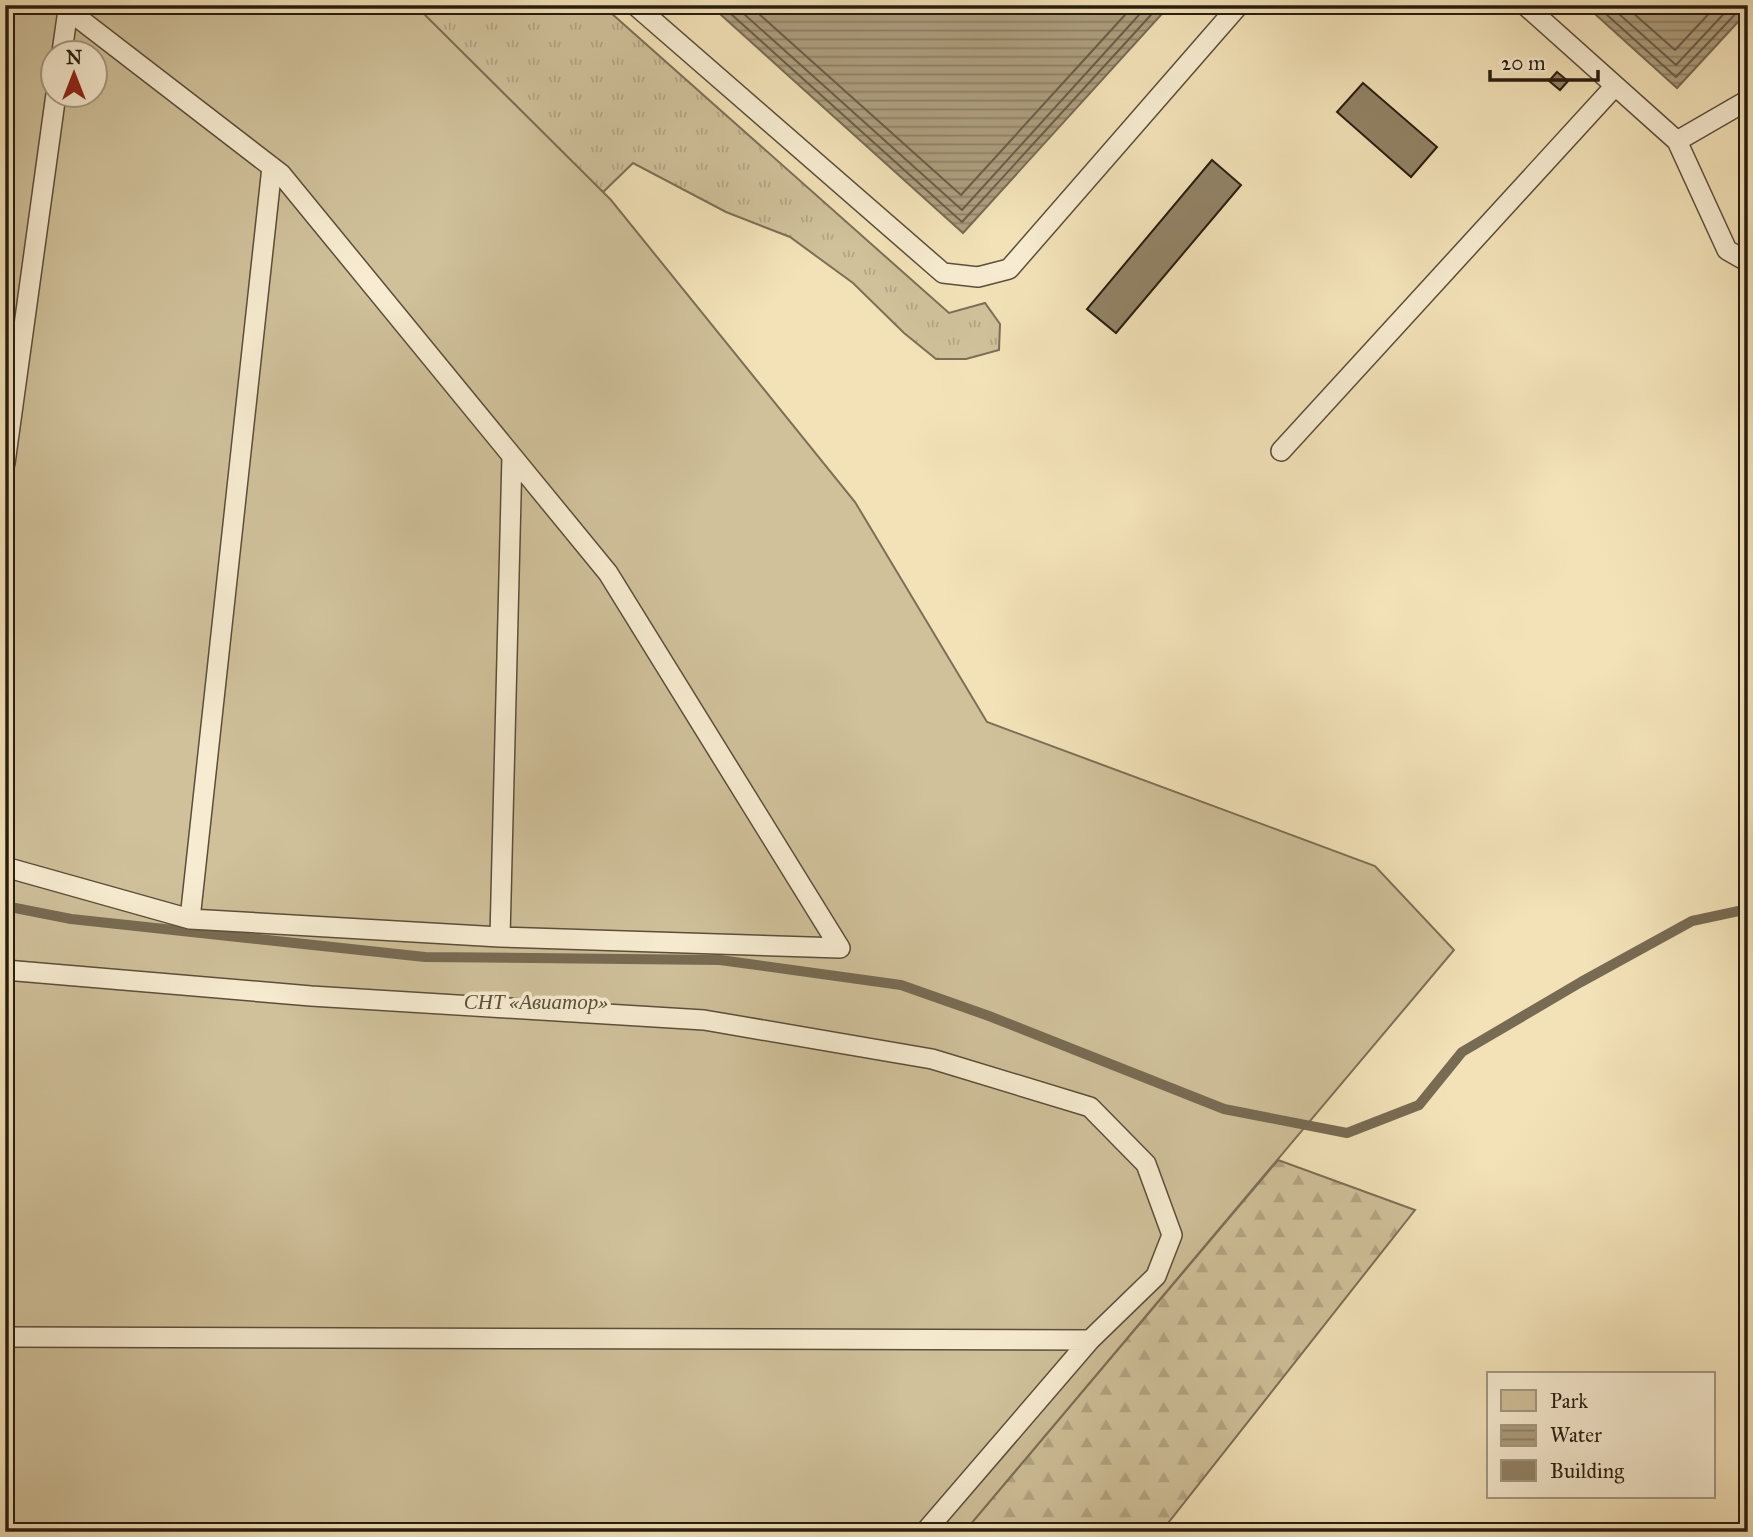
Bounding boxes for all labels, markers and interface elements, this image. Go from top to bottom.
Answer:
north arrow [38,38,108,108]
scale bar [1490,38,1599,82]
text: N [66,46,82,69]
text: 20 m [1501,50,1546,76]
park label: СНТ «Авиатор» [464,989,608,1015]
legend [1487,1372,1714,1498]
text: Park [1550,1388,1588,1414]
text: Water [1550,1422,1602,1448]
text: Building [1550,1458,1624,1484]

